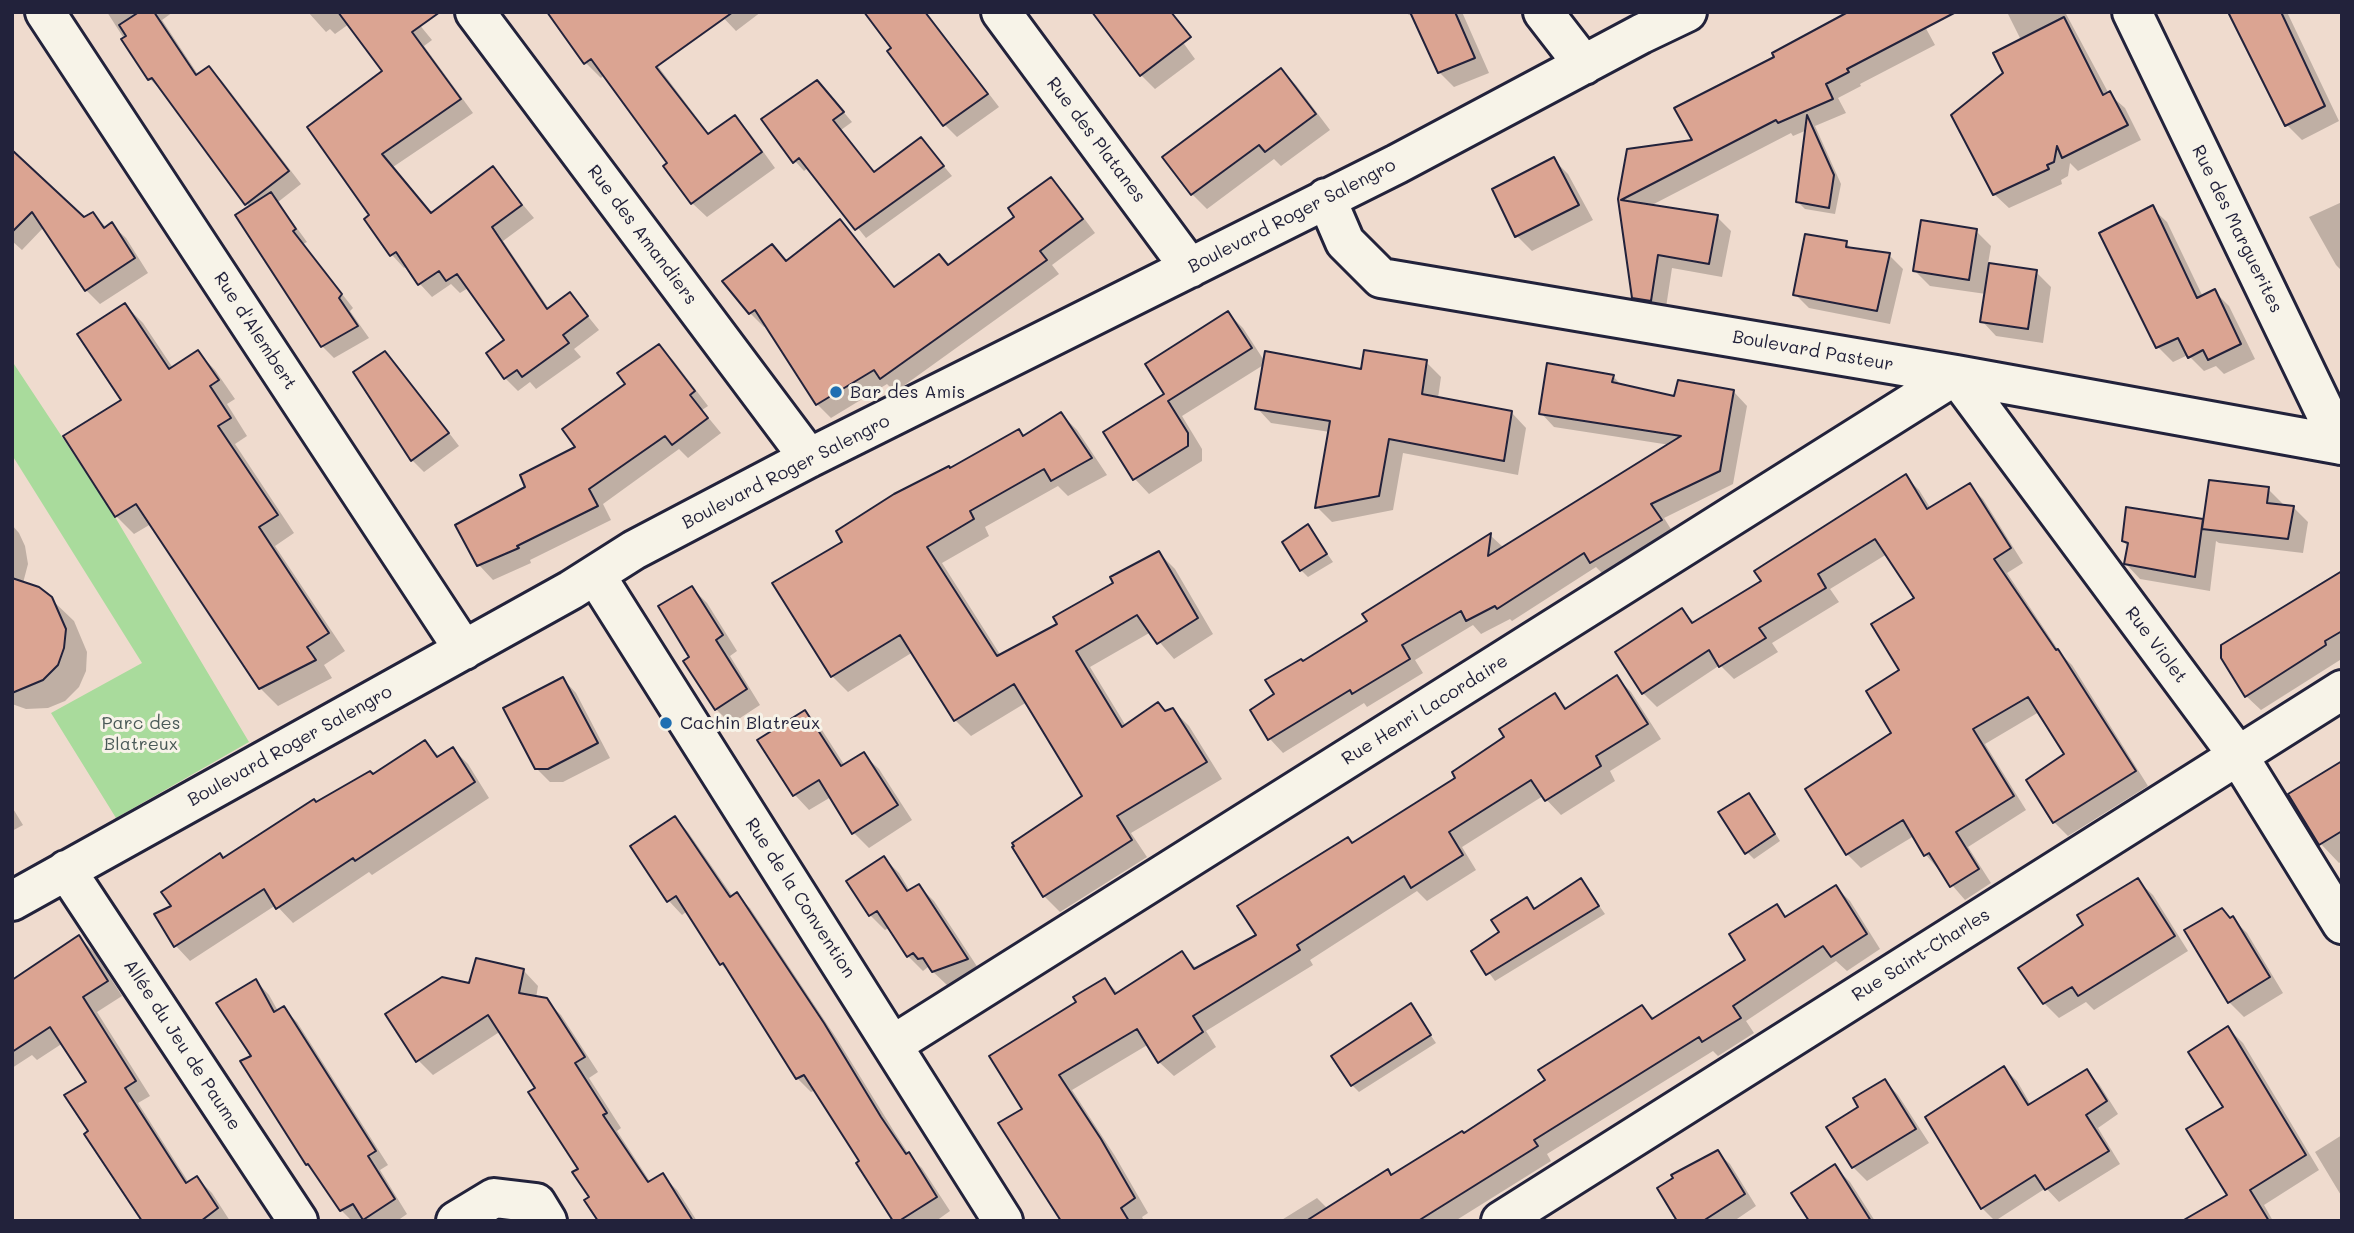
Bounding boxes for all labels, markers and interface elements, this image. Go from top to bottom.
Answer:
street label: Rue des Platanes [1042,73,1150,207]
street label: Rue des Marguerites [2187,142,2287,316]
street label: Boulevard Roger Salengro [1185,154,1399,278]
street label: Rue des Amandiers [582,161,702,309]
street label: Rue d'Alembert [209,268,301,394]
street label: Boulevard Pasteur [1731,326,1895,376]
place label: Bar des Amis [850,381,965,403]
marker: Bar des Amis [828,384,844,400]
street label: Boulevard Roger Salengro [679,410,893,534]
street label: Rue Violet [2120,603,2192,687]
street label: Rue Henri Lacordaire [1338,650,1512,770]
street label: Boulevard Roger Salengro [184,681,396,811]
park label: Parc des Blatreux [102,712,180,754]
place label: Cachin Blatreux [680,712,820,734]
marker: Cachin Blatreux [658,715,674,731]
street label: Rue de la Convention [740,814,860,982]
street label: Rue Saint-Charles [1848,904,1994,1006]
street label: Allée du Jeu de Paume [119,956,245,1134]

